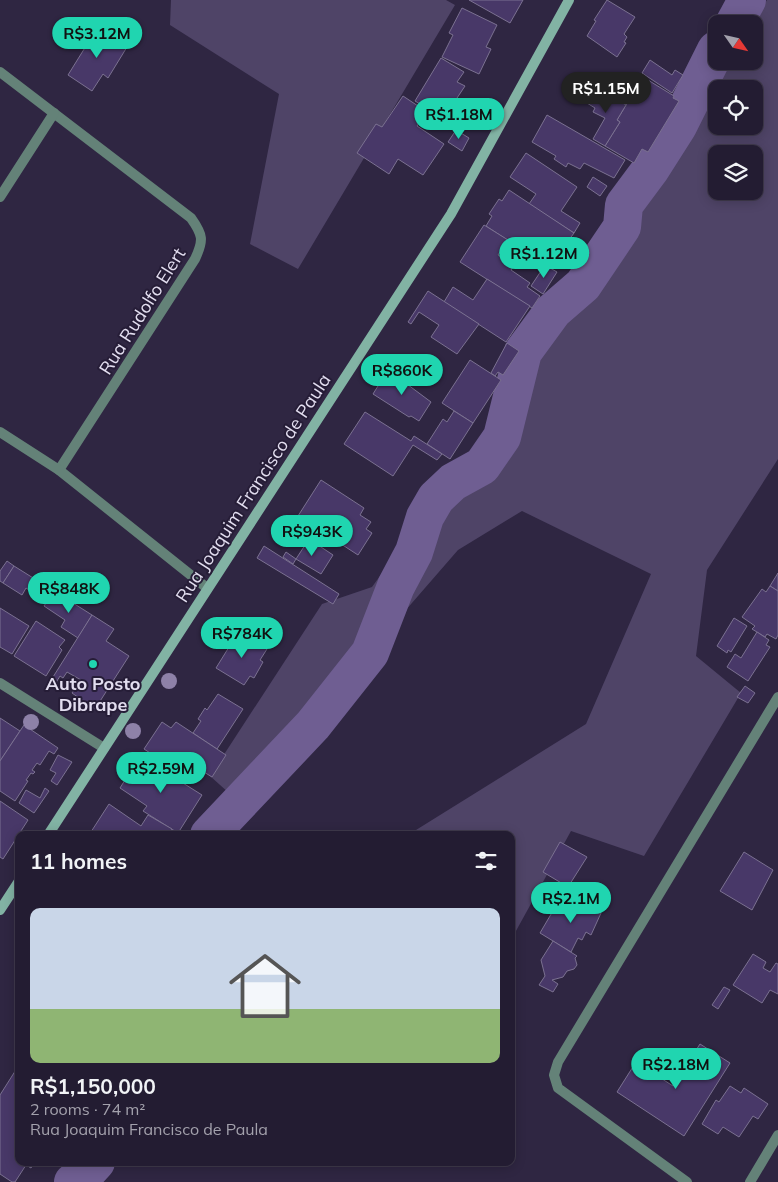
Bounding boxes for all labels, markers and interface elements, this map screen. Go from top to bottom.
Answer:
north arrow [708,15,762,70]
map controls [708,15,763,200]
pin: R$3.12M [51,17,143,59]
text: R$3.12M [63,23,131,43]
pin: R$1.15M [560,72,652,114]
text: R$1.15M [572,78,640,98]
button: locate [708,80,763,135]
pin: R$1.18M [413,98,505,140]
text: R$1.18M [425,104,493,124]
button: layers [708,145,763,200]
pin: R$1.12M [498,236,590,279]
street label: Rua Rudolfo Elert [94,243,190,379]
text: R$1.12M [510,243,578,263]
pin: R$860K [361,354,443,396]
text: R$860K [372,360,432,380]
street label: Rua Joaquim Francisco de Paula [170,369,336,607]
pin: R$943K [271,514,353,557]
text: R$943K [282,521,342,541]
pin: R$848K [28,572,110,614]
text: R$848K [39,578,99,598]
pin: R$784K [201,616,283,659]
text: R$784K [212,623,272,643]
marker: Auto Posto Dibrape [87,658,99,670]
place label: Auto Posto Dibrape [45,672,141,716]
pin: R$2.59M [115,752,207,794]
text: R$2.59M [127,758,195,778]
icon: filters [472,847,500,875]
text: 11 homes [30,848,127,874]
pin: R$2.1M [530,882,612,924]
text: R$2.1M [542,888,600,908]
icon: home [220,941,310,1031]
pin: R$2.18M [630,1048,722,1090]
text: R$2.18M [642,1054,710,1074]
text: R$1,150,000 [30,1073,156,1099]
text: 2 rooms · 74 m² [30,1099,145,1119]
text: Rua Joaquim Francisco de Paula [30,1119,268,1139]

